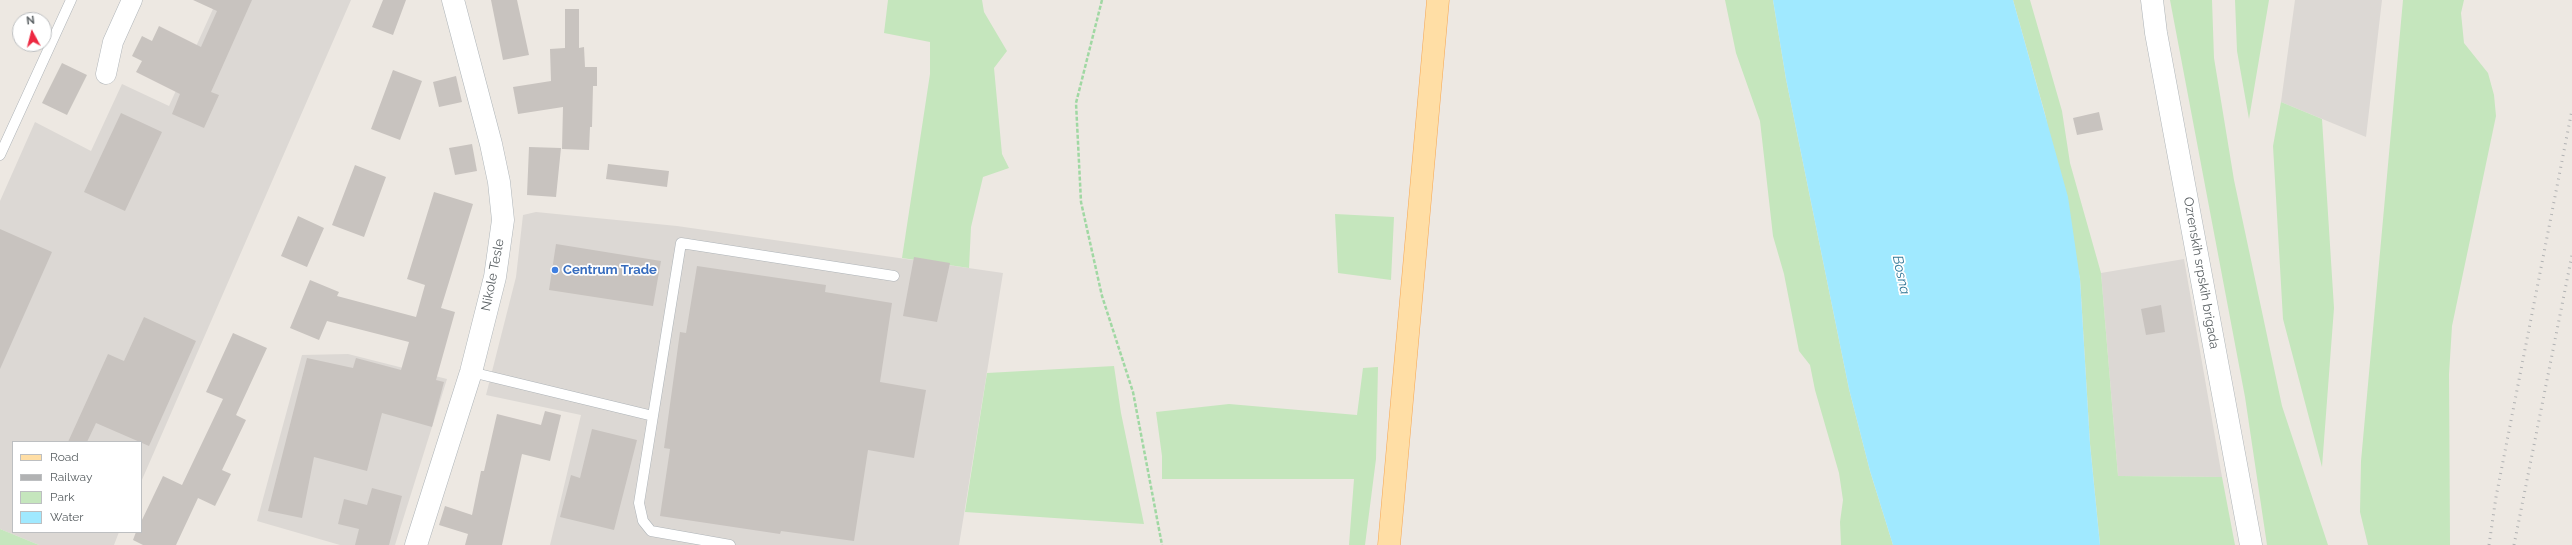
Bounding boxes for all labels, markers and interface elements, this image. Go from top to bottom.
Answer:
north arrow [12,12,52,52]
text: N [26,14,36,28]
street label: Ozrenskih srpskih brigada [2180,196,2222,350]
street label: Nikole Tesle [478,238,508,312]
water label: Bosna [1889,254,1913,296]
place label: Centrum Trade [563,262,657,278]
marker: Centrum Trade [550,265,560,275]
legend [12,441,142,533]
text: Road [50,450,79,464]
text: Railway [50,470,92,484]
text: Park [50,490,75,504]
text: Water [50,510,84,524]

